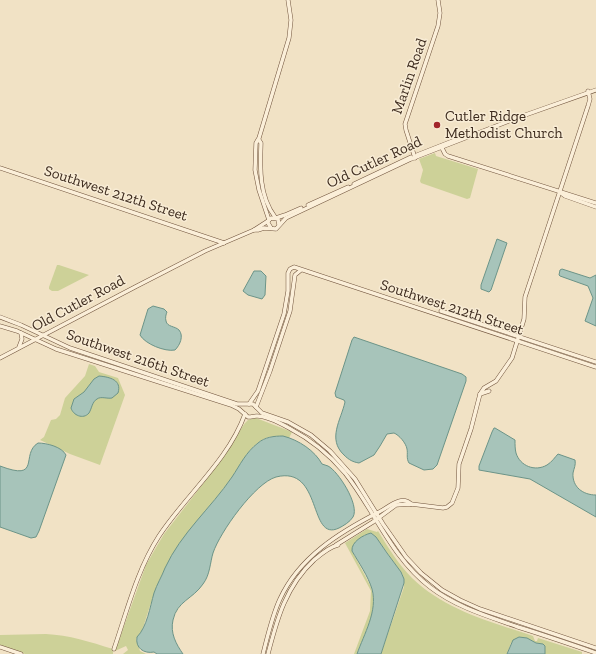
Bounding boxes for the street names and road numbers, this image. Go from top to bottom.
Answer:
street label: Marlin Road [388,35,431,116]
street label: Old Cutler Road [324,132,425,192]
street label: Southwest 212th Street [42,161,190,225]
street label: Old Cutler Road [28,271,128,335]
street label: Southwest 212th Street [378,275,526,339]
street label: Southwest 216th Street [64,325,212,391]

